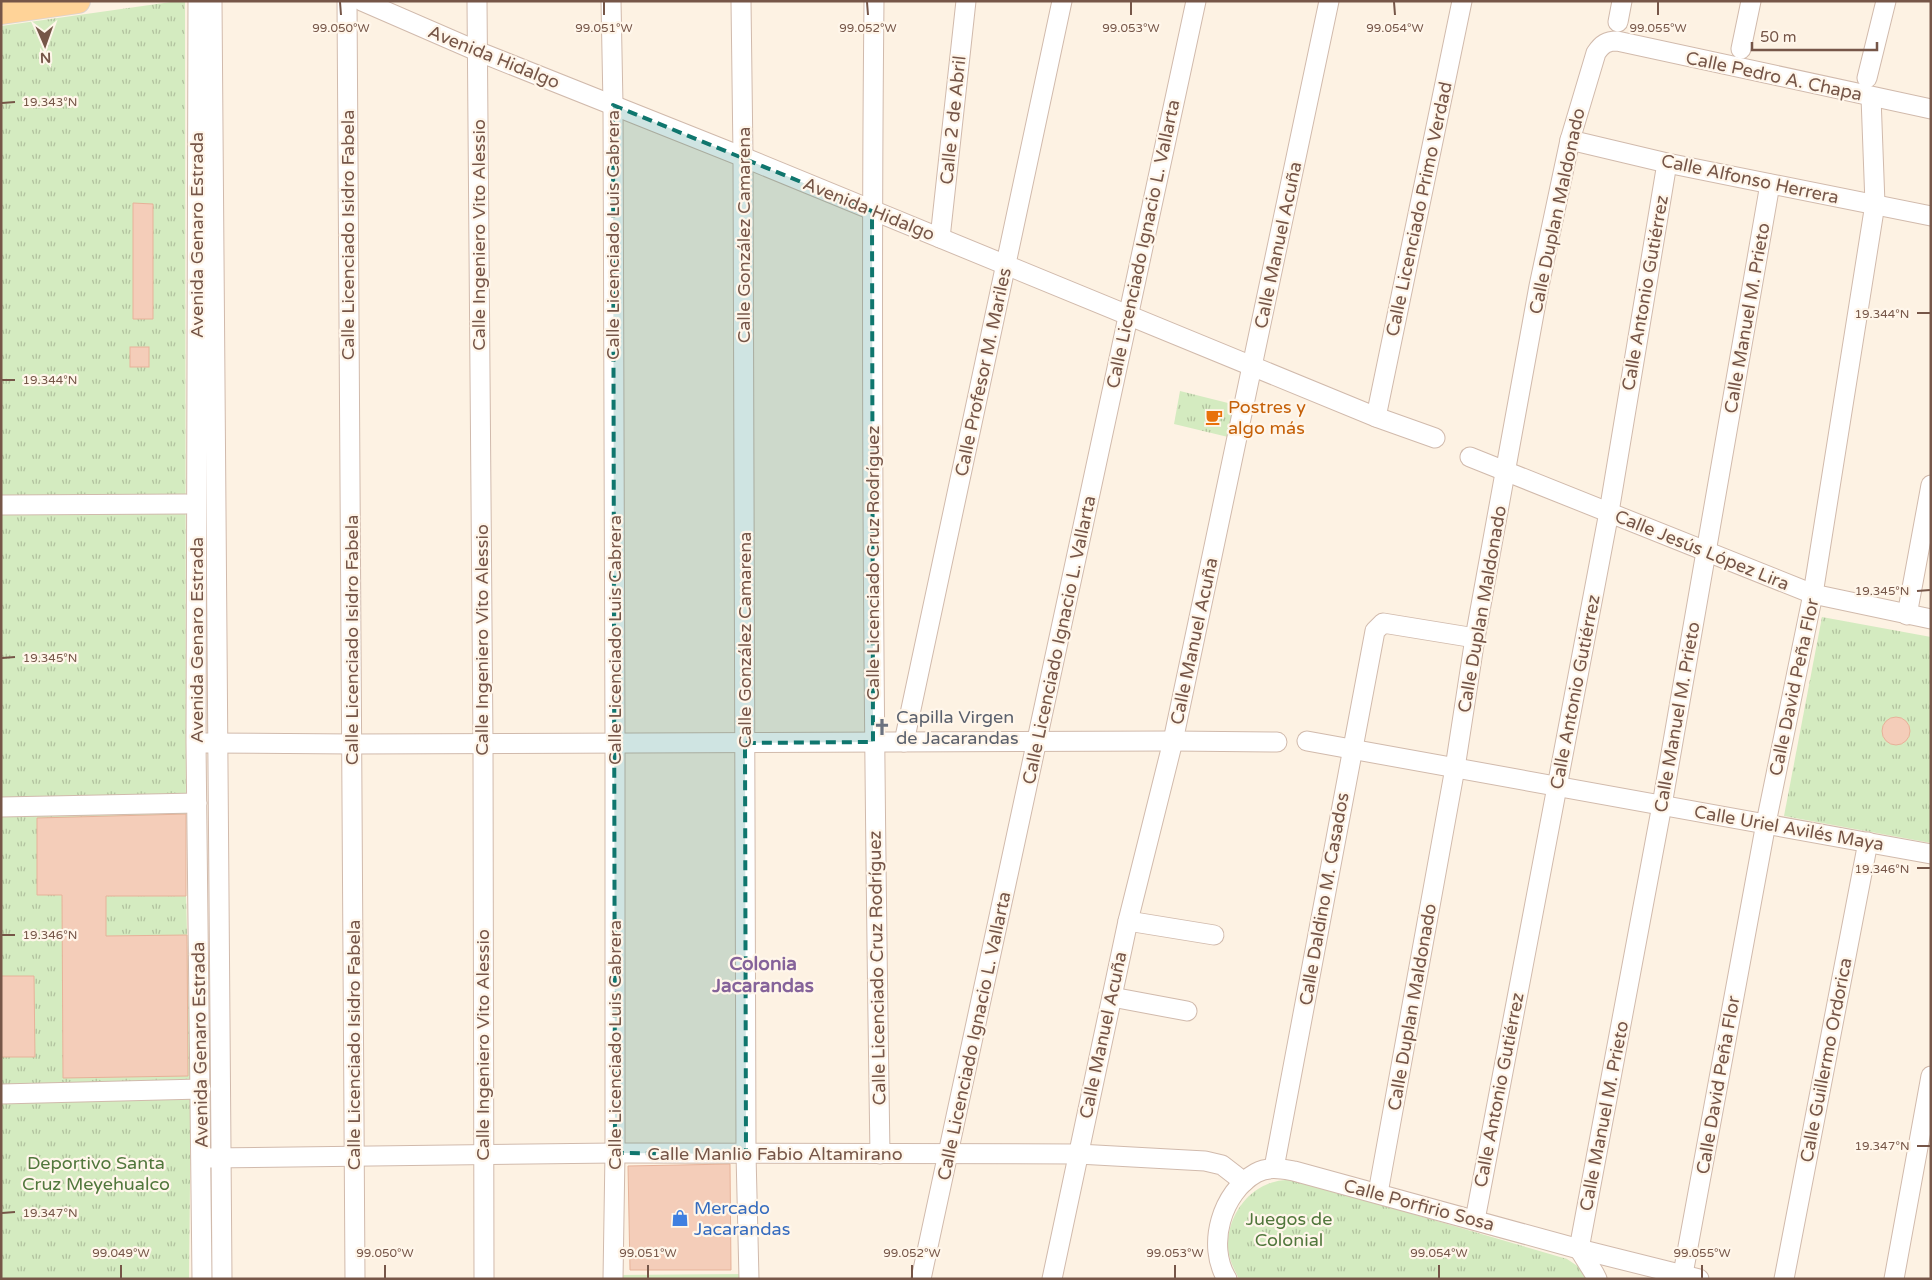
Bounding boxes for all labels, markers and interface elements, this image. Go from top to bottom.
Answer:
north arrow [20,20,70,70]
scale bar [1752,20,1877,52]
text: 99.050°W [312,21,370,35]
street label: Avenida Hidalgo [425,21,563,93]
text: 99.051°W [575,21,633,35]
text: 99.052°W [839,21,897,35]
text: 99.053°W [1102,21,1160,35]
text: 99.054°W [1366,21,1424,35]
text: 99.055°W [1629,21,1687,35]
text: 50 m [1760,28,1797,46]
street label: Calle Pedro A. Chapa [1684,47,1864,105]
text: N [40,49,51,66]
street label: Calle 2 de Abril [935,55,971,185]
street label: Calle Licenciado Primo Verdad [1381,80,1457,338]
text: 19.343°N [23,95,77,109]
street label: Calle Licenciado Ignacio L. Vallarta [1102,98,1184,390]
street label: Calle Duplan Maldonado [1524,106,1590,316]
street label: Calle Licenciado Isidro Fabela [337,110,359,360]
street label: Calle Licenciado Luis Cabrera [602,110,624,360]
street label: Calle Ingeniero Vito Alessio [468,119,490,351]
street label: Calle González Camarena [733,127,755,343]
street label: Avenida Genaro Estrada [186,132,208,338]
street label: Calle Alfonso Herrera [1659,149,1841,209]
street label: Calle Manuel Acuña [1250,160,1306,330]
street label: Avenida Hidalgo [800,173,938,245]
street label: Calle Antonio Gutiérrez [1617,194,1673,392]
street label: Calle Manuel M. Prieto [1719,221,1775,415]
street label: Calle Profesor M. Mariles [950,266,1016,478]
text: 19.344°N [1855,307,1909,321]
text: 19.344°N [23,373,77,387]
place label: Postres y algo más [1228,396,1306,439]
cafe icon: Postres y algo más [1204,407,1224,427]
street label: Calle Licenciado Cruz Rodríguez [862,425,884,701]
street label: Calle Licenciado Ignacio L. Vallarta [1018,494,1100,786]
street label: Calle Duplan Maldonado [1453,504,1511,714]
street label: Calle Jesús López Lira [1611,505,1793,595]
street label: Calle Licenciado Isidro Fabela [341,515,363,765]
street label: Calle Licenciado Luis Cabrera [604,515,626,765]
street label: Calle Ingeniero Vito Alessio [471,524,493,756]
street label: Calle González Camarena [734,532,756,748]
street label: Avenida Genaro Estrada [186,537,208,743]
street label: Calle Manuel Acuña [1166,556,1222,726]
text: 19.345°N [1855,584,1909,598]
street label: Calle Antonio Gutiérrez [1545,593,1605,791]
street label: Calle David Peña Flor [1764,596,1824,778]
street label: Calle Manuel M. Prieto [1649,620,1705,814]
text: 19.345°N [23,651,77,665]
place label: Capilla Virgen de Jacarandas [896,706,1019,749]
church icon: Capilla Virgen de Jacarandas [872,717,892,737]
street label: Calle Daldino M. Casados [1294,791,1354,1007]
street label: Calle Uriel Avilés Maya [1692,800,1886,856]
street label: Calle Licenciado Cruz Rodríguez [864,830,890,1106]
text: 19.346°N [1855,862,1909,876]
street label: Calle Licenciado Ignacio L. Vallarta [933,890,1015,1182]
street label: Calle Duplan Maldonado [1383,902,1441,1112]
street label: Calle Licenciado Isidro Fabela [343,920,365,1170]
street label: Calle Licenciado Luis Cabrera [604,920,626,1170]
text: 19.346°N [23,928,77,942]
street label: Calle Ingeniero Vito Alessio [472,929,494,1161]
street label: Avenida Genaro Estrada [187,942,213,1148]
street label: Calle Manuel Acuña [1075,950,1131,1120]
district label: Colonia Jacarandas [711,953,814,997]
street label: Calle Guillermo Ordorica [1795,956,1857,1164]
street label: Calle Antonio Gutiérrez [1469,991,1529,1189]
street label: Calle David Peña Flor [1691,994,1745,1176]
street label: Calle Manuel M. Prieto [1575,1019,1633,1213]
text: 19.347°N [1854,1139,1910,1153]
street label: Calle Manlio Fabio Altamirano [647,1143,903,1165]
park label: Deportivo Santa Cruz Meyehualco [22,1152,170,1195]
street label: Calle Porfirio Sosa [1341,1174,1497,1236]
place label: Mercado Jacarandas [694,1197,790,1240]
text: 19.347°N [22,1206,78,1220]
shop icon: Mercado Jacarandas [670,1208,690,1228]
park label: Juegos de Colonial [1246,1208,1332,1251]
text: 99.049°W [92,1246,150,1260]
text: 99.050°W [356,1246,414,1260]
text: 99.051°W [619,1246,677,1260]
text: 99.052°W [883,1246,941,1260]
text: 99.053°W [1146,1246,1204,1260]
text: 99.054°W [1410,1246,1468,1260]
text: 99.055°W [1673,1246,1731,1260]

